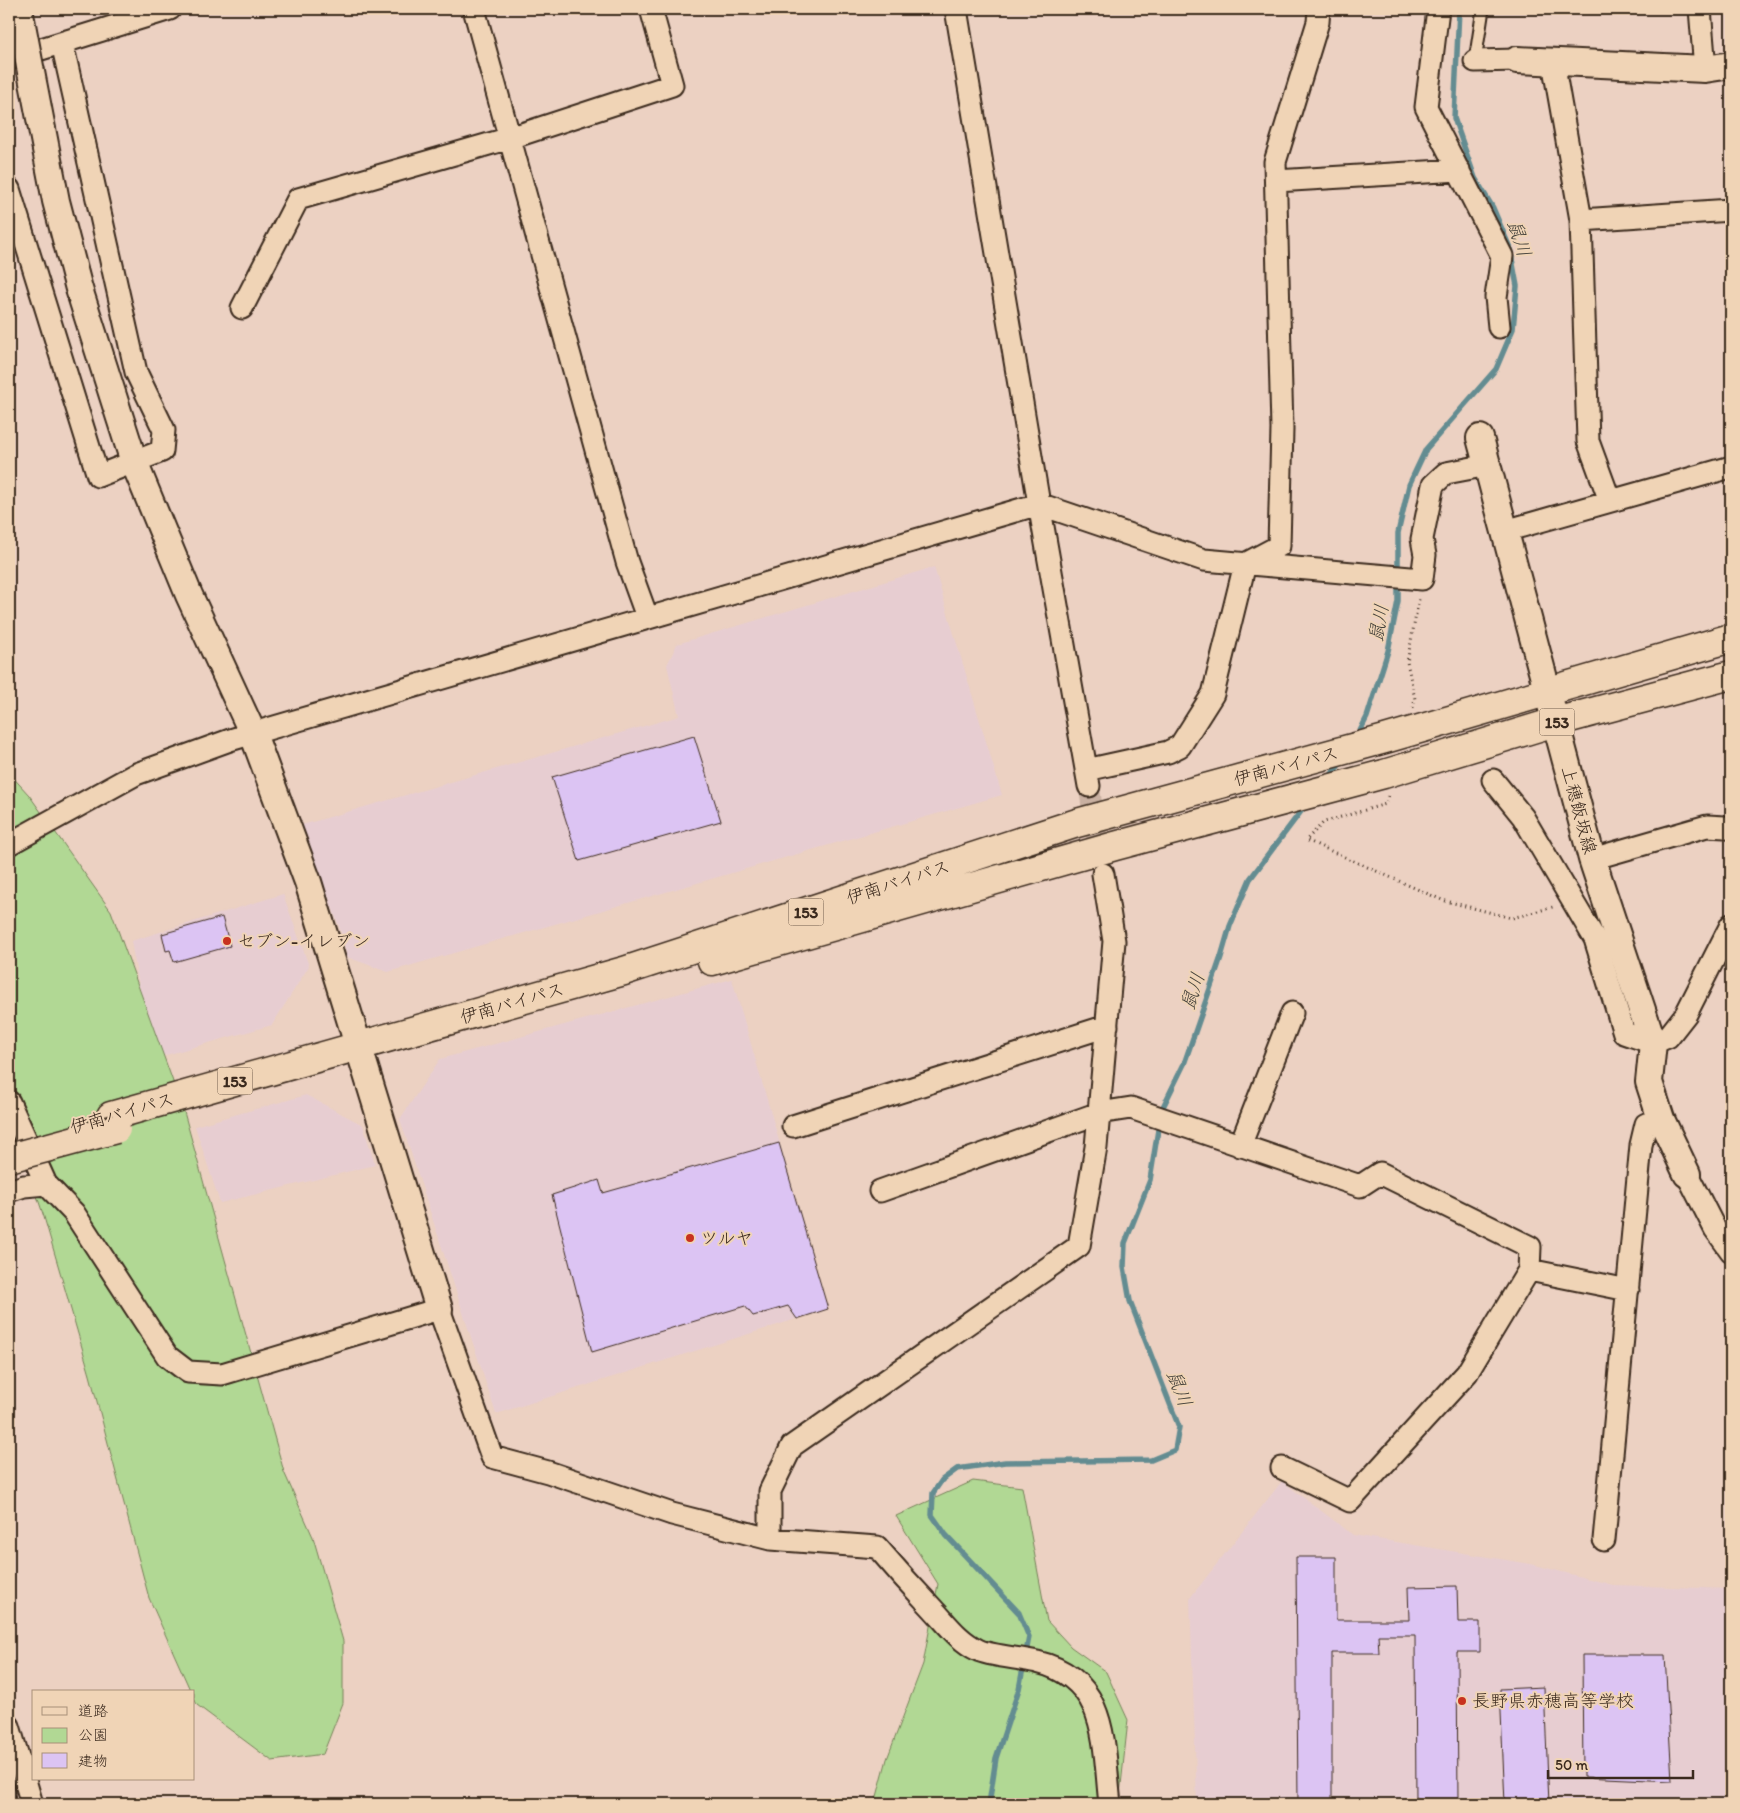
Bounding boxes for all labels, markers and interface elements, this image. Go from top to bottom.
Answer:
water label: 鼠川 [1503,217,1536,260]
water label: 鼠川 [1364,602,1393,644]
road number: 153 [1540,709,1574,736]
street label: 伊南バイパス [1231,741,1341,791]
street label: 上穂飯坂線 [1557,764,1601,856]
street label: 伊南バイパス [843,855,953,909]
road number: 153 [788,899,824,926]
place label: セブン-イレブン [237,930,370,952]
marker: セブン-イレブン [221,935,233,947]
water label: 鼠川 [1176,970,1209,1013]
street label: 伊南バイパス [457,978,567,1028]
road number: 153 [218,1068,252,1094]
street label: 伊南バイパス [67,1088,177,1138]
place label: ツルヤ [700,1227,753,1249]
marker: ツルヤ [684,1232,696,1244]
water label: 鼠川 [1162,1366,1197,1410]
legend [32,1690,195,1780]
place label: 長野県赤穂高等学校 [1472,1690,1634,1712]
marker: 長野県赤穂高等学校 [1456,1695,1468,1707]
text: 道路 [78,1702,108,1720]
text: 公園 [78,1726,108,1744]
scale bar [1548,1748,1692,1780]
text: 建物 [78,1752,108,1770]
text: 50 m [1555,1756,1588,1774]

